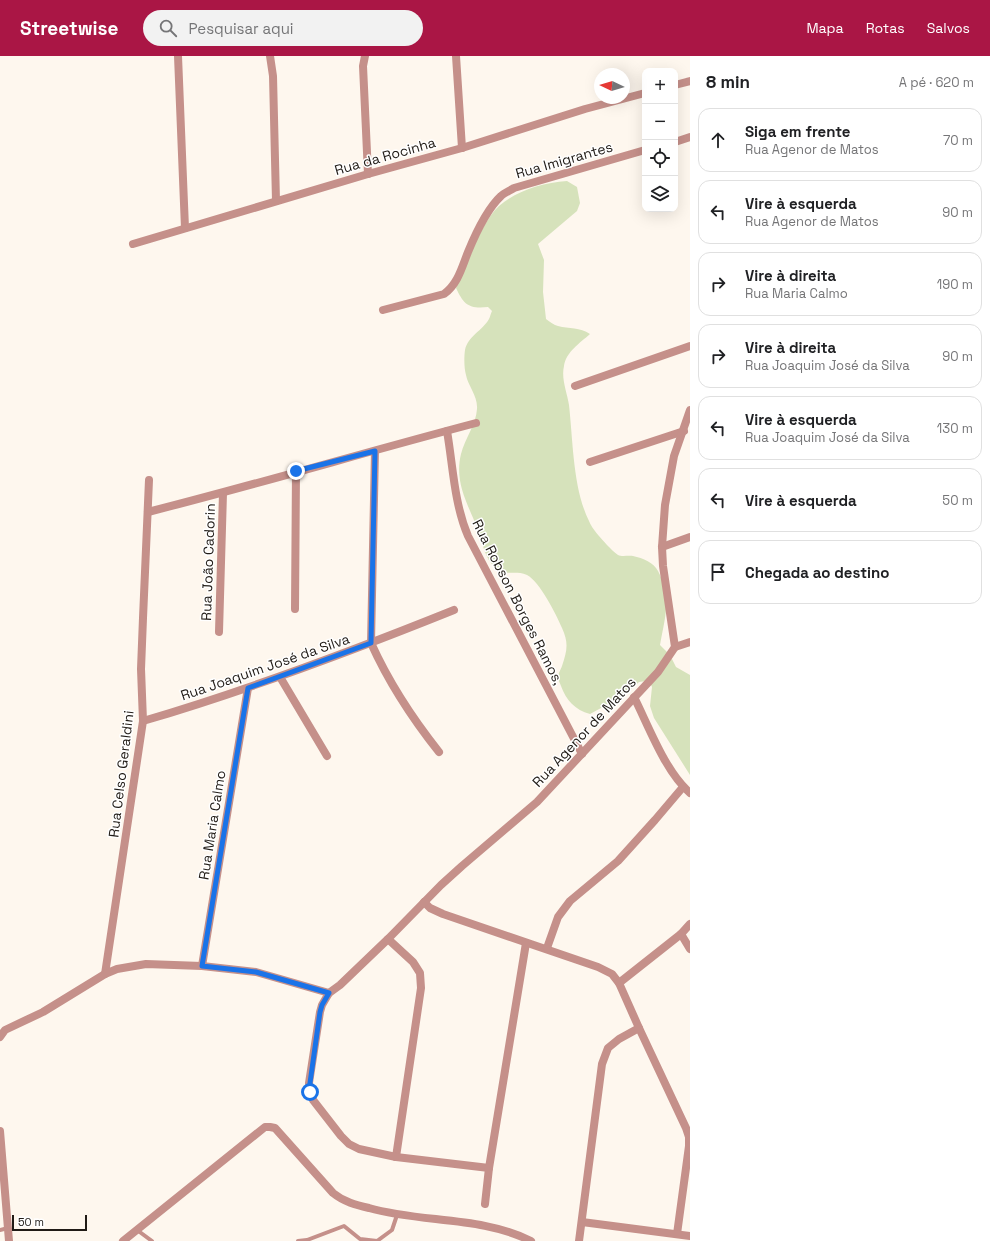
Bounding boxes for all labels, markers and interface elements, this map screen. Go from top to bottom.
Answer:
search box [143,10,423,46]
text: Streetwise [20,16,119,41]
icon: search [157,17,179,39]
text: Pesquisar aqui [189,19,294,38]
text: Mapa [806,19,844,37]
text: Rotas [866,19,905,37]
text: Salvos [927,19,970,37]
north arrow [594,68,630,104]
map controls [642,68,678,212]
button: + [642,68,678,104]
text: 8 min [706,71,750,93]
text: A pé · 620 m [899,74,974,91]
button: − [642,104,678,140]
text: Siga em frente [745,122,851,141]
icon: ahead [707,129,729,151]
text: 70 m [943,132,973,149]
street label: Rua da Rocinha [332,133,438,179]
street label: Rua Imigrantes [513,138,615,182]
button: locate [642,140,678,176]
text: Rua Agenor de Matos [745,141,879,158]
button: layers [642,176,678,212]
text: Vire à esquerda [745,194,857,213]
icon: left [707,201,729,223]
text: 90 m [942,204,973,221]
text: Rua Agenor de Matos [745,213,879,230]
text: Vire à direita [745,266,836,285]
icon: right [707,273,729,295]
text: 190 m [937,276,973,293]
text: Rua Maria Calmo [745,285,848,302]
text: Vire à direita [745,338,836,357]
icon: right [707,345,729,367]
text: 90 m [942,348,973,365]
text: Rua Joaquim José da Silva [745,357,910,374]
text: Vire à esquerda [745,410,857,429]
icon: left [707,417,729,439]
text: 130 m [937,420,973,437]
text: Rua Joaquim José da Silva [745,429,910,446]
route end [287,462,305,480]
icon: left [707,489,729,511]
text: Vire à esquerda [745,491,857,510]
text: 50 m [942,492,973,509]
street label: Rua João Cadorin [197,503,219,621]
street label: Rua Robson Borges Ramos, [468,516,568,688]
icon: arrive [707,561,729,583]
text: Chegada ao destino [745,563,889,582]
street label: Rua Joaquim José da Silva [178,630,352,704]
street label: Rua Agenor de Matos [528,673,640,791]
street label: Rua Celso Geraldini [104,709,138,839]
street label: Rua Maria Calmo [194,769,230,881]
route start [301,1083,319,1101]
scale bar [12,1213,87,1232]
text: 50 m [18,1215,44,1229]

